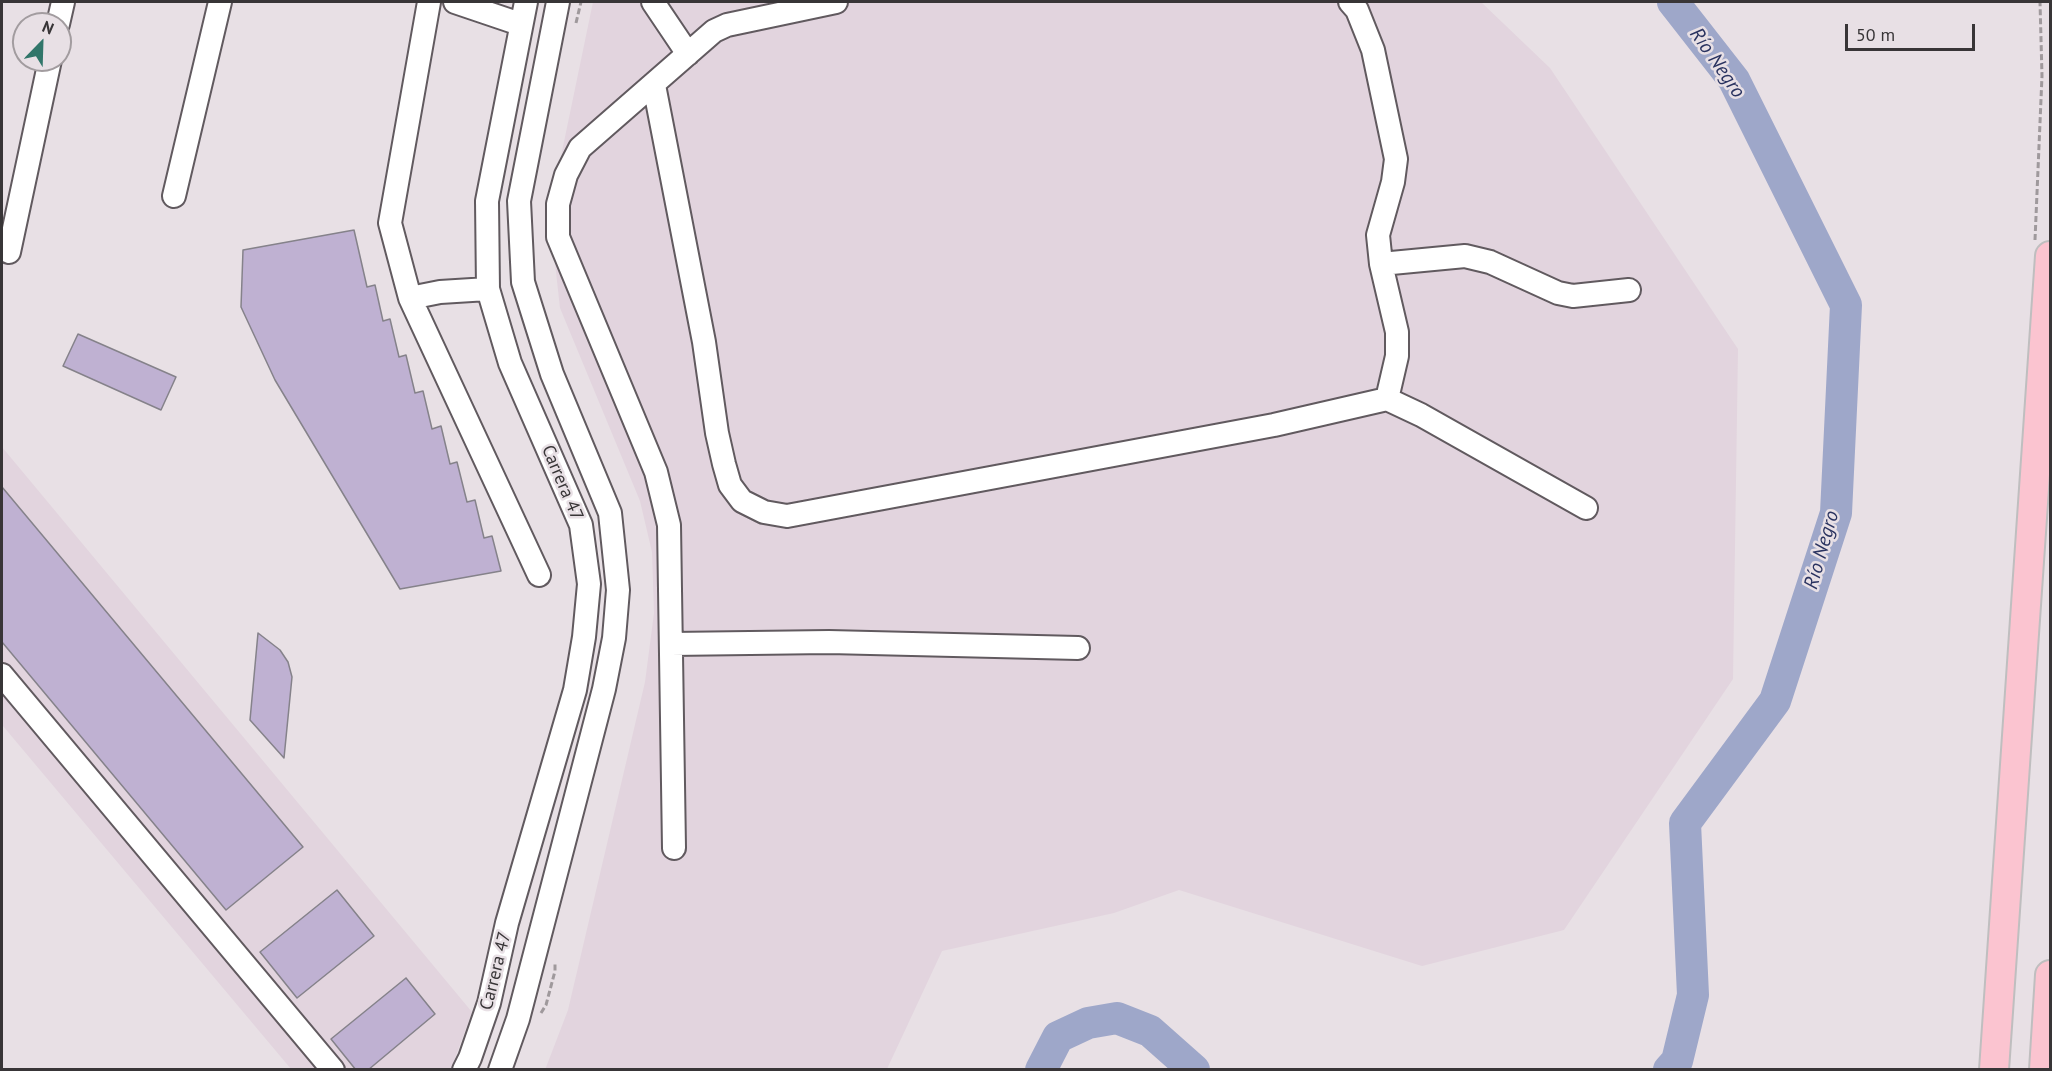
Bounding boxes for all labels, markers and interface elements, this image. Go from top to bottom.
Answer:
north arrow [12,12,72,72]
scale bar [1848,12,1978,50]
text: N [39,16,57,39]
water label: Río Negro [1684,23,1750,103]
text: 50 m [1856,23,1895,46]
street label: Carrera 47 [536,442,588,524]
water label: Río Negro [1799,508,1845,592]
street label: Carrera 47 [476,930,516,1012]

